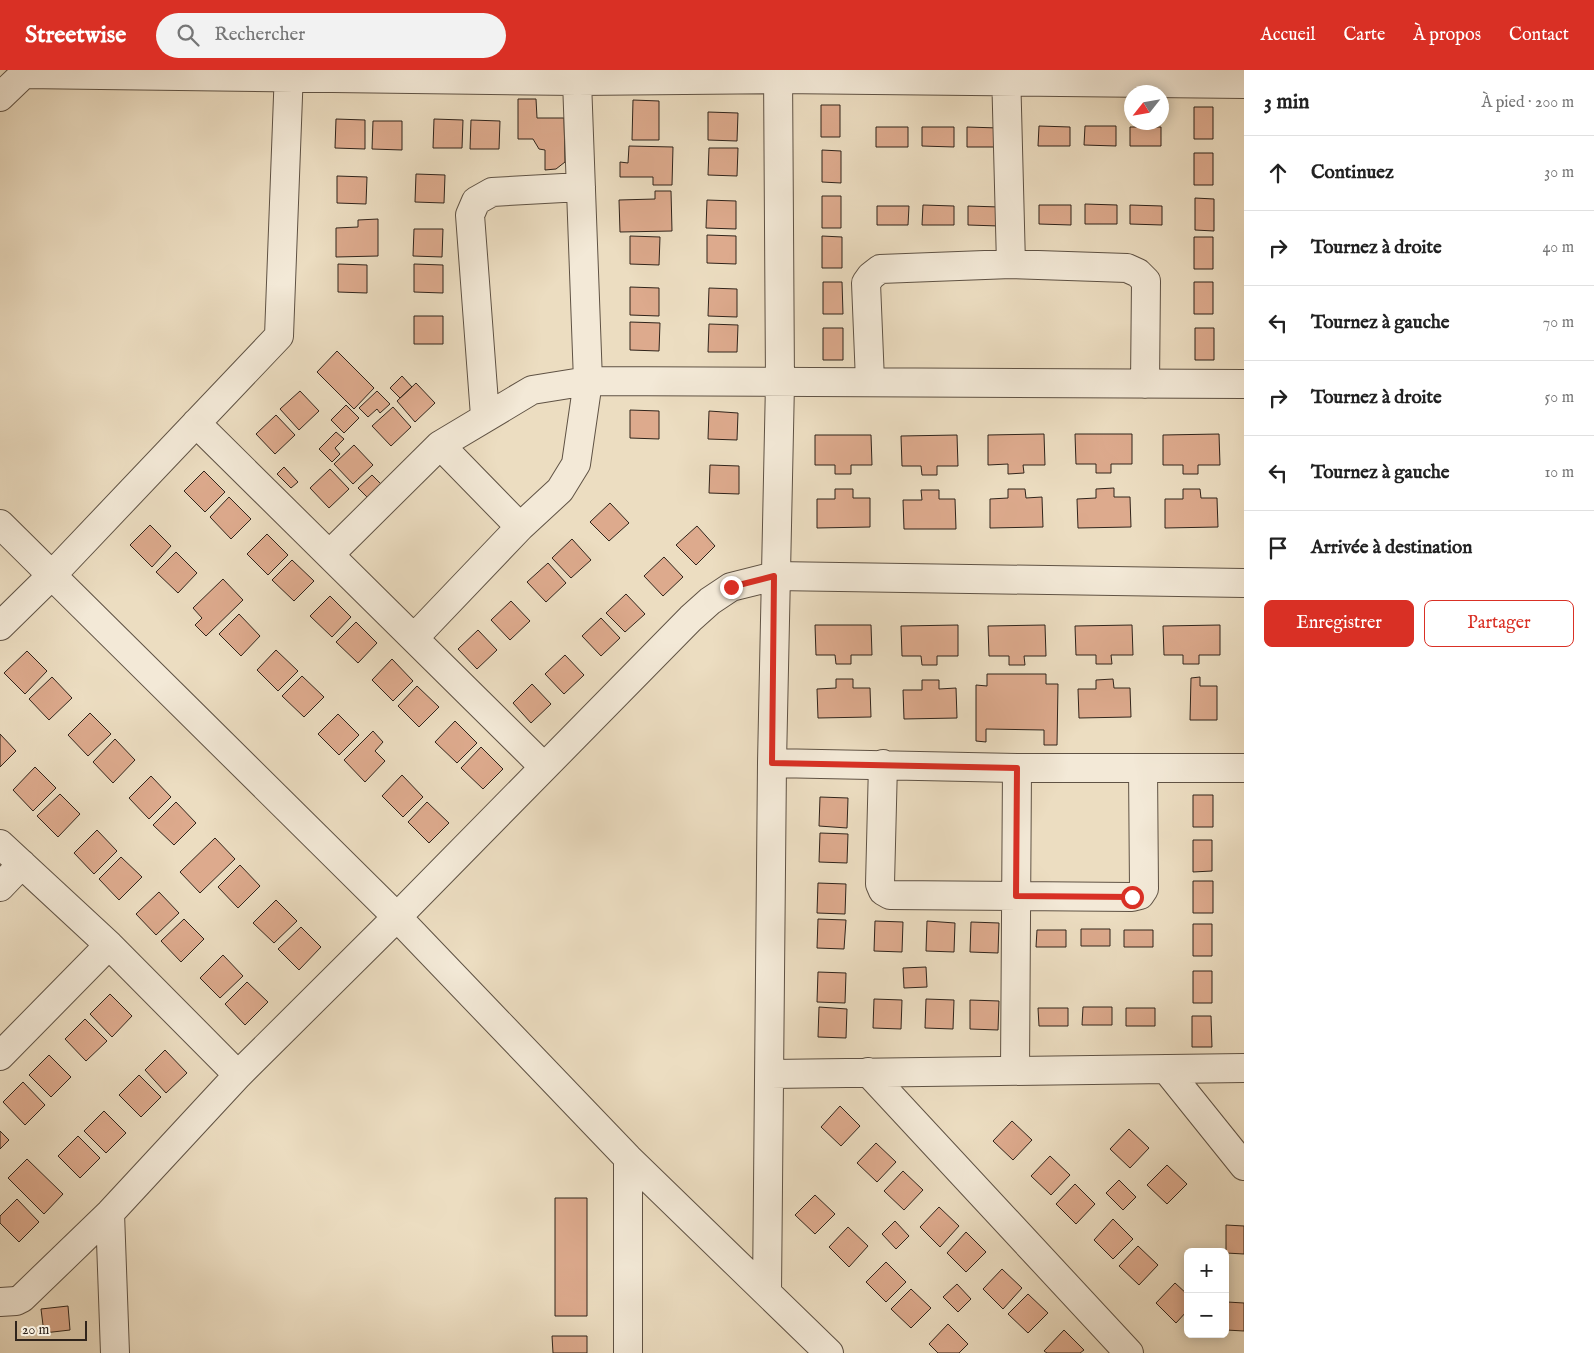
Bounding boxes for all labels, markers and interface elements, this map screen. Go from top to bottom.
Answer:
search box [156,13,506,58]
text: Streetwise [25,20,126,51]
icon: search [174,21,202,49]
text: Rechercher [214,23,305,47]
text: Accueil [1261,24,1316,47]
text: Carte [1344,24,1385,47]
text: À propos [1413,24,1481,47]
text: Contact [1509,24,1569,47]
north arrow [1124,85,1169,130]
text: 3 min [1264,89,1309,116]
text: À pied · 200 m [1481,93,1574,113]
icon: ahead [1264,159,1292,187]
text: Continuez [1311,161,1394,185]
text: 30 m [1544,163,1574,183]
icon: right [1264,234,1292,262]
text: Tournez à droite [1311,236,1442,260]
text: 40 m [1542,238,1574,258]
icon: left [1264,309,1292,337]
text: Tournez à gauche [1311,311,1450,335]
text: 70 m [1543,313,1574,333]
icon: right [1264,384,1292,412]
text: Tournez à droite [1311,386,1442,410]
text: 50 m [1545,388,1574,408]
icon: left [1264,459,1292,487]
text: Tournez à gauche [1311,461,1450,485]
text: 10 m [1544,463,1574,483]
icon: arrive [1264,534,1292,562]
text: Arrivée à destination [1311,536,1472,560]
route end [720,576,743,599]
button: Enregistrer [1264,600,1414,647]
button: Partager [1424,600,1574,647]
route start [1121,886,1144,909]
map controls [1184,1248,1229,1338]
button: + [1184,1248,1229,1293]
button: − [1184,1293,1229,1338]
scale bar [15,1318,88,1341]
text: 20 m [22,1321,49,1339]

